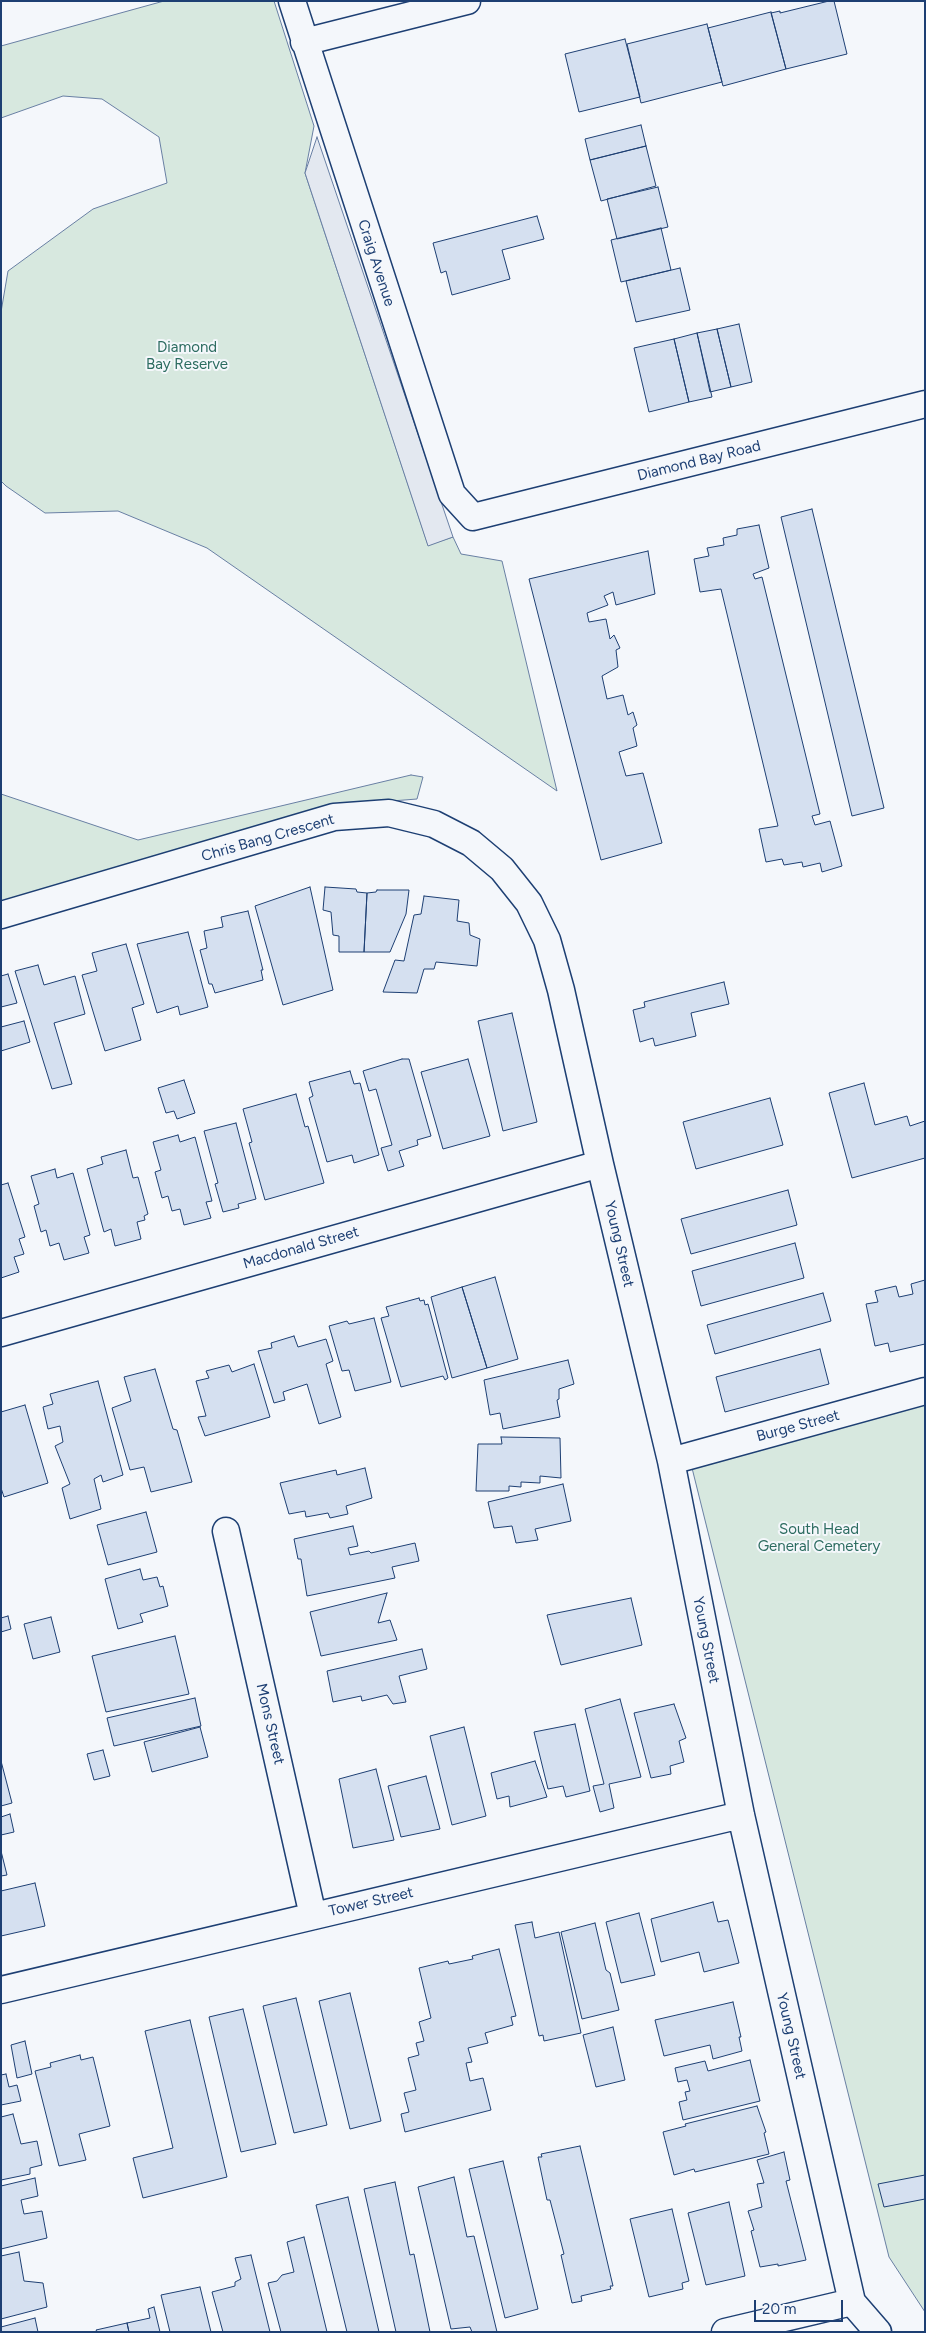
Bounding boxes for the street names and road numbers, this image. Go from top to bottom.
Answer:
street label: Craig Avenue [353,217,399,309]
street label: Diamond Bay Road [635,437,763,485]
street label: Chris Bang Crescent [199,810,337,866]
street label: Young Street [600,1199,638,1289]
street label: Macdonald Street [241,1223,361,1273]
street label: Burge Street [754,1406,842,1446]
street label: Young Street [689,1595,723,1685]
street label: Mons Street [252,1682,288,1766]
street label: Tower Street [327,1884,415,1920]
street label: Young Street [772,1991,810,2081]

